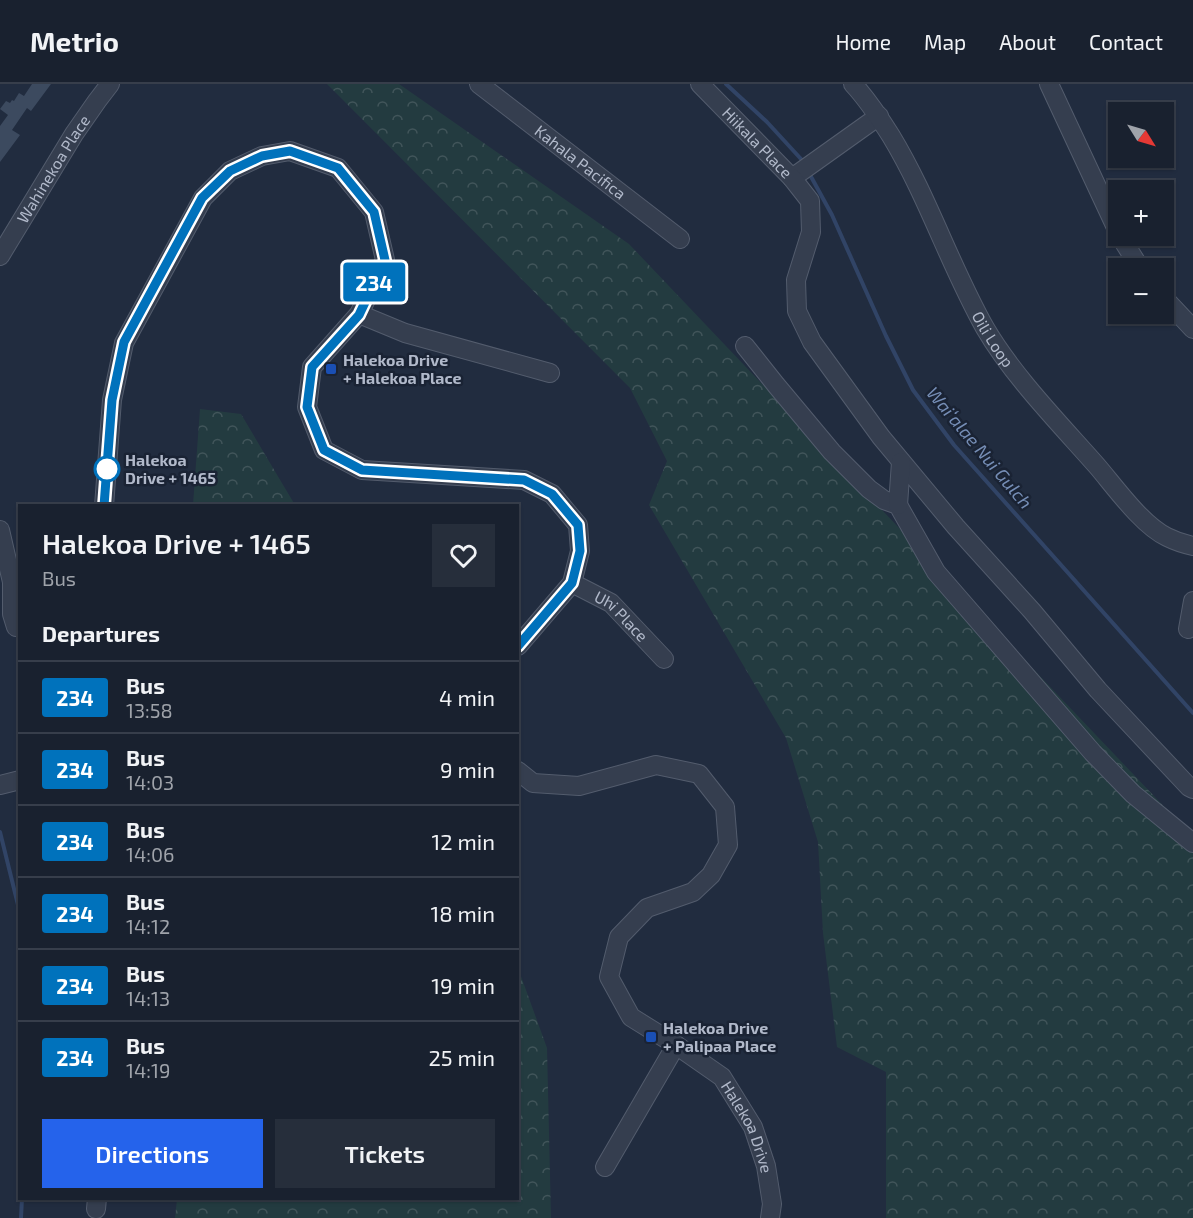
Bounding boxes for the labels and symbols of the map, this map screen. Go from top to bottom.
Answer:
north arrow [1108,102,1174,168]
street label: Hiikala Place [719,103,797,182]
street label: Wahinekoa Place [12,111,93,226]
street label: Kahala Pacifica [531,121,630,203]
line badge: 234 [340,262,409,302]
street label: Oili Loop [969,308,1018,371]
place label: Halekoa Drive + Halekoa Place [343,350,461,387]
marker: Halekoa Drive + Halekoa Place [324,362,338,376]
water label: Waiʻalae Nui Gulch [922,382,1037,513]
place label: Halekoa Drive + 1465 [125,450,216,487]
marker: Halekoa Drive + 1465 [94,456,120,482]
street label: Uhi Place [592,586,652,645]
place label: Halekoa Drive + Palipaa Place [663,1018,776,1055]
marker: Halekoa Drive + Palipaa Place [644,1030,658,1044]
street label: Halekoa Drive [718,1077,777,1174]

